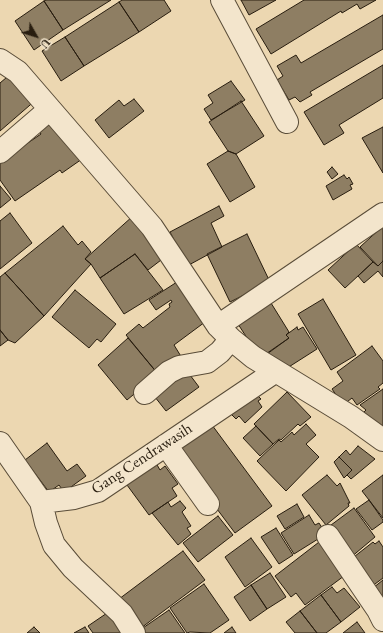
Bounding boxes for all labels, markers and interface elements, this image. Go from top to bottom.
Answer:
north arrow [16,16,56,56]
text: U [37,36,53,51]
street label: Gang Cendrawasih [88,419,196,499]

